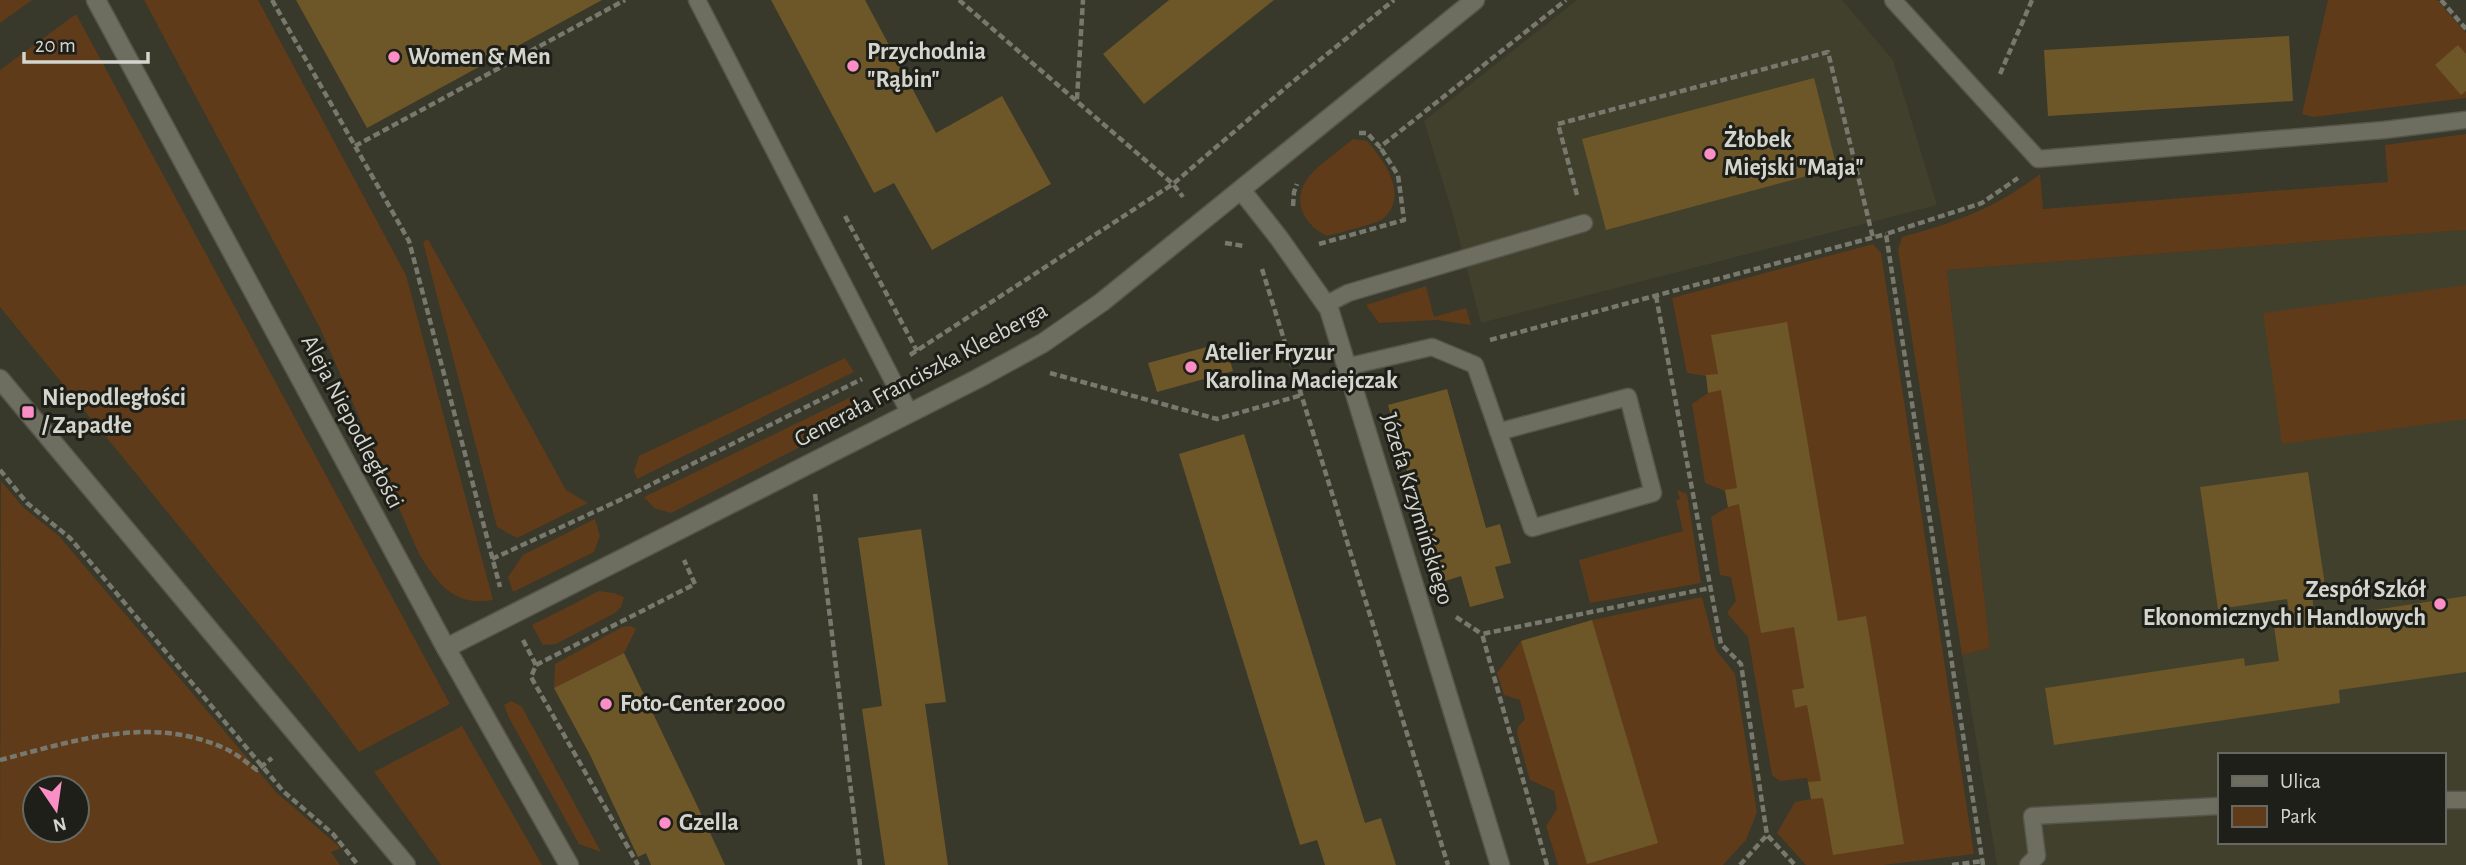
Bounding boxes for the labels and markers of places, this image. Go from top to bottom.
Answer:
place label: Przychodnia "Rąbin" [867,40,986,92]
place label: Women & Men [408,45,551,69]
marker: Women & Men [386,49,402,65]
marker: Przychodnia "Rąbin" [845,58,861,74]
place label: Żłobek Miejski "Maja" [1724,125,1864,180]
marker: Żłobek Miejski "Maja" [1702,146,1718,162]
place label: Atelier Fryzur Karolina Maciejczak [1205,341,1398,393]
marker: Atelier Fryzur Karolina Maciejczak [1183,359,1199,375]
place label: Niepodległości / Zapadłe [41,386,186,438]
marker: Niepodległości / Zapadłe [20,404,36,420]
place label: Zespół Szkół Ekonomicznych i Handlowych [2143,578,2427,630]
marker: Zespół Szkół Ekonomicznych i Handlowych [2432,596,2448,612]
place label: Foto-Center 2000 [620,692,785,716]
marker: Foto-Center 2000 [598,696,614,712]
place label: Gzella [679,811,739,835]
marker: Gzella [657,815,673,831]

